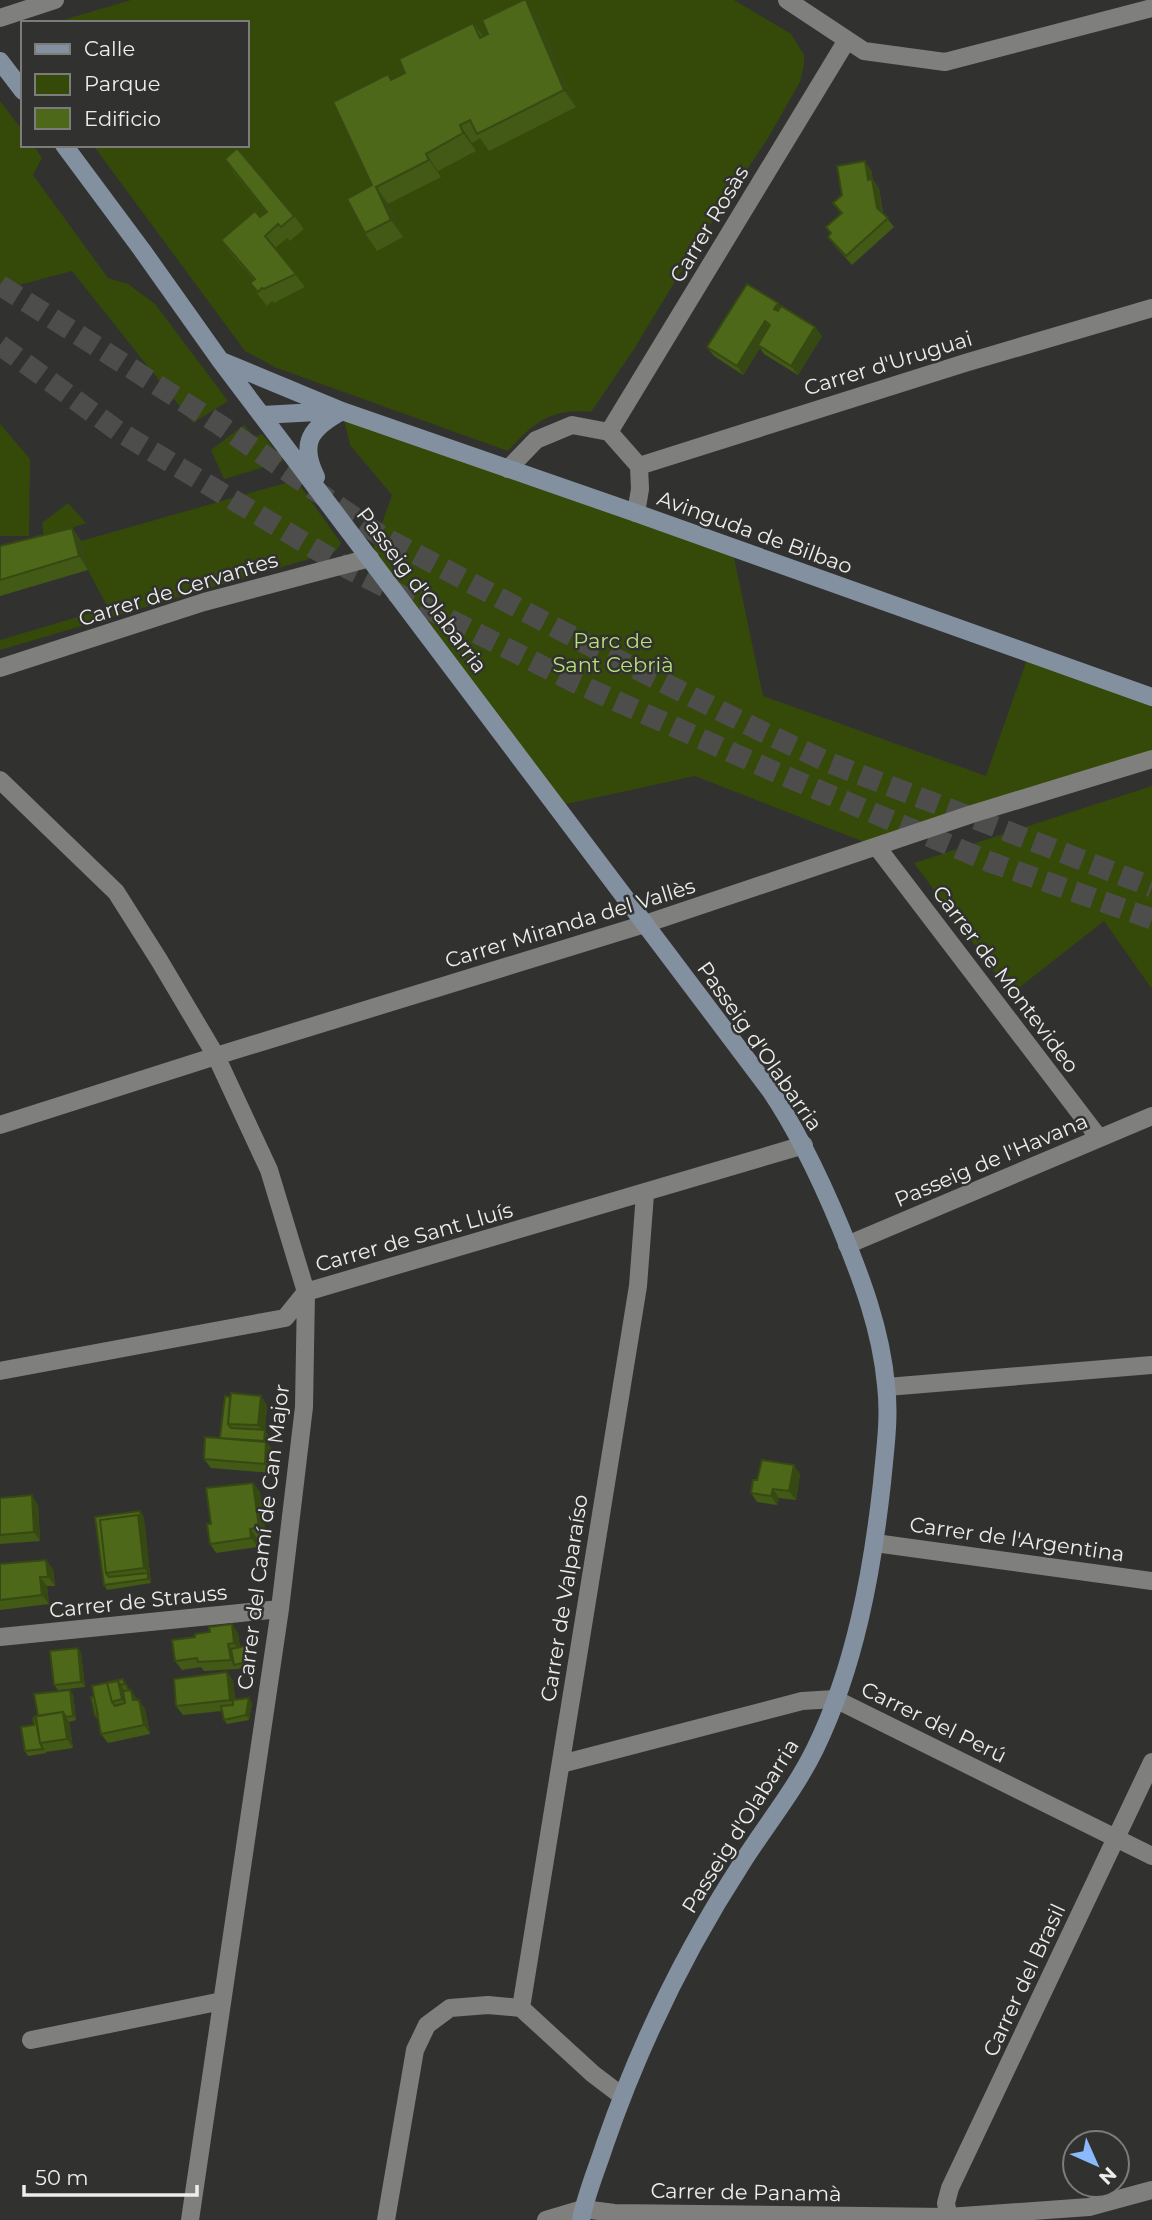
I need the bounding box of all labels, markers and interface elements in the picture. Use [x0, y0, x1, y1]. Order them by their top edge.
legend [21, 21, 248, 147]
text: Calle [84, 36, 135, 61]
text: Parque [84, 71, 160, 96]
text: Edificio [84, 106, 161, 131]
street label: Carrer Rosàs [664, 161, 754, 287]
street label: Carrer d'Uruguai [801, 326, 975, 400]
street label: Avinguda de Bilbao [654, 485, 856, 579]
street label: Passeig d'Olabarria [352, 502, 492, 678]
street label: Carrer de Cervantes [75, 547, 281, 631]
park label: Parc de Sant Cebrià [552, 628, 674, 677]
street label: Carrer Miranda del Vallès [442, 873, 698, 973]
street label: Carrer de Montevideo [927, 881, 1085, 1077]
street label: Passeig d'Olabarria [692, 957, 828, 1135]
street label: Passeig de l'Havana [891, 1108, 1091, 1212]
street label: Carrer de Sant Lluís [312, 1197, 516, 1277]
street label: Carrer del Camí de Can Major [232, 1383, 294, 1691]
street label: Carrer de Valparaíso [535, 1492, 593, 1704]
street label: Carrer de l'Argentina [908, 1512, 1126, 1566]
street label: Carrer de Strauss [48, 1579, 228, 1623]
street label: Carrer del Perú [857, 1676, 1011, 1768]
street label: Passeig d'Olabarria [676, 1734, 804, 1918]
street label: Carrer del Brasil [978, 1900, 1070, 2060]
north arrow [1061, 2129, 1131, 2199]
scale bar [24, 2154, 198, 2198]
text: N [1094, 2162, 1121, 2189]
text: 50 m [35, 2165, 89, 2190]
street label: Carrer de Panamà [650, 2178, 842, 2206]

